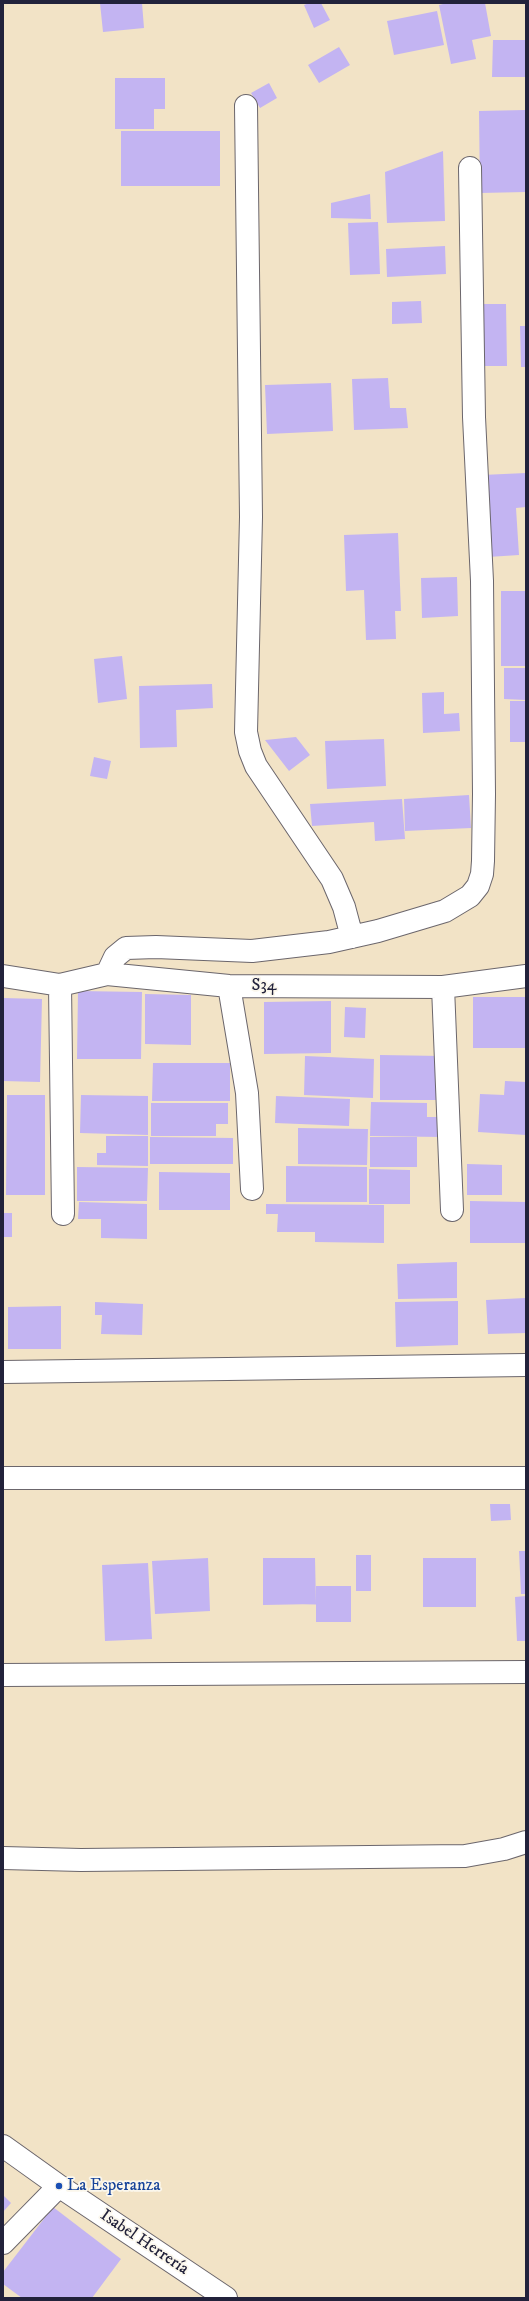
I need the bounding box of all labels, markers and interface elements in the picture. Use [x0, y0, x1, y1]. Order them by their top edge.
street label: S34 [251, 976, 277, 996]
place label: La Esperanza [67, 2176, 160, 2196]
marker: La Esperanza [54, 2181, 64, 2191]
street label: Isabel Herrería [96, 2206, 192, 2280]

